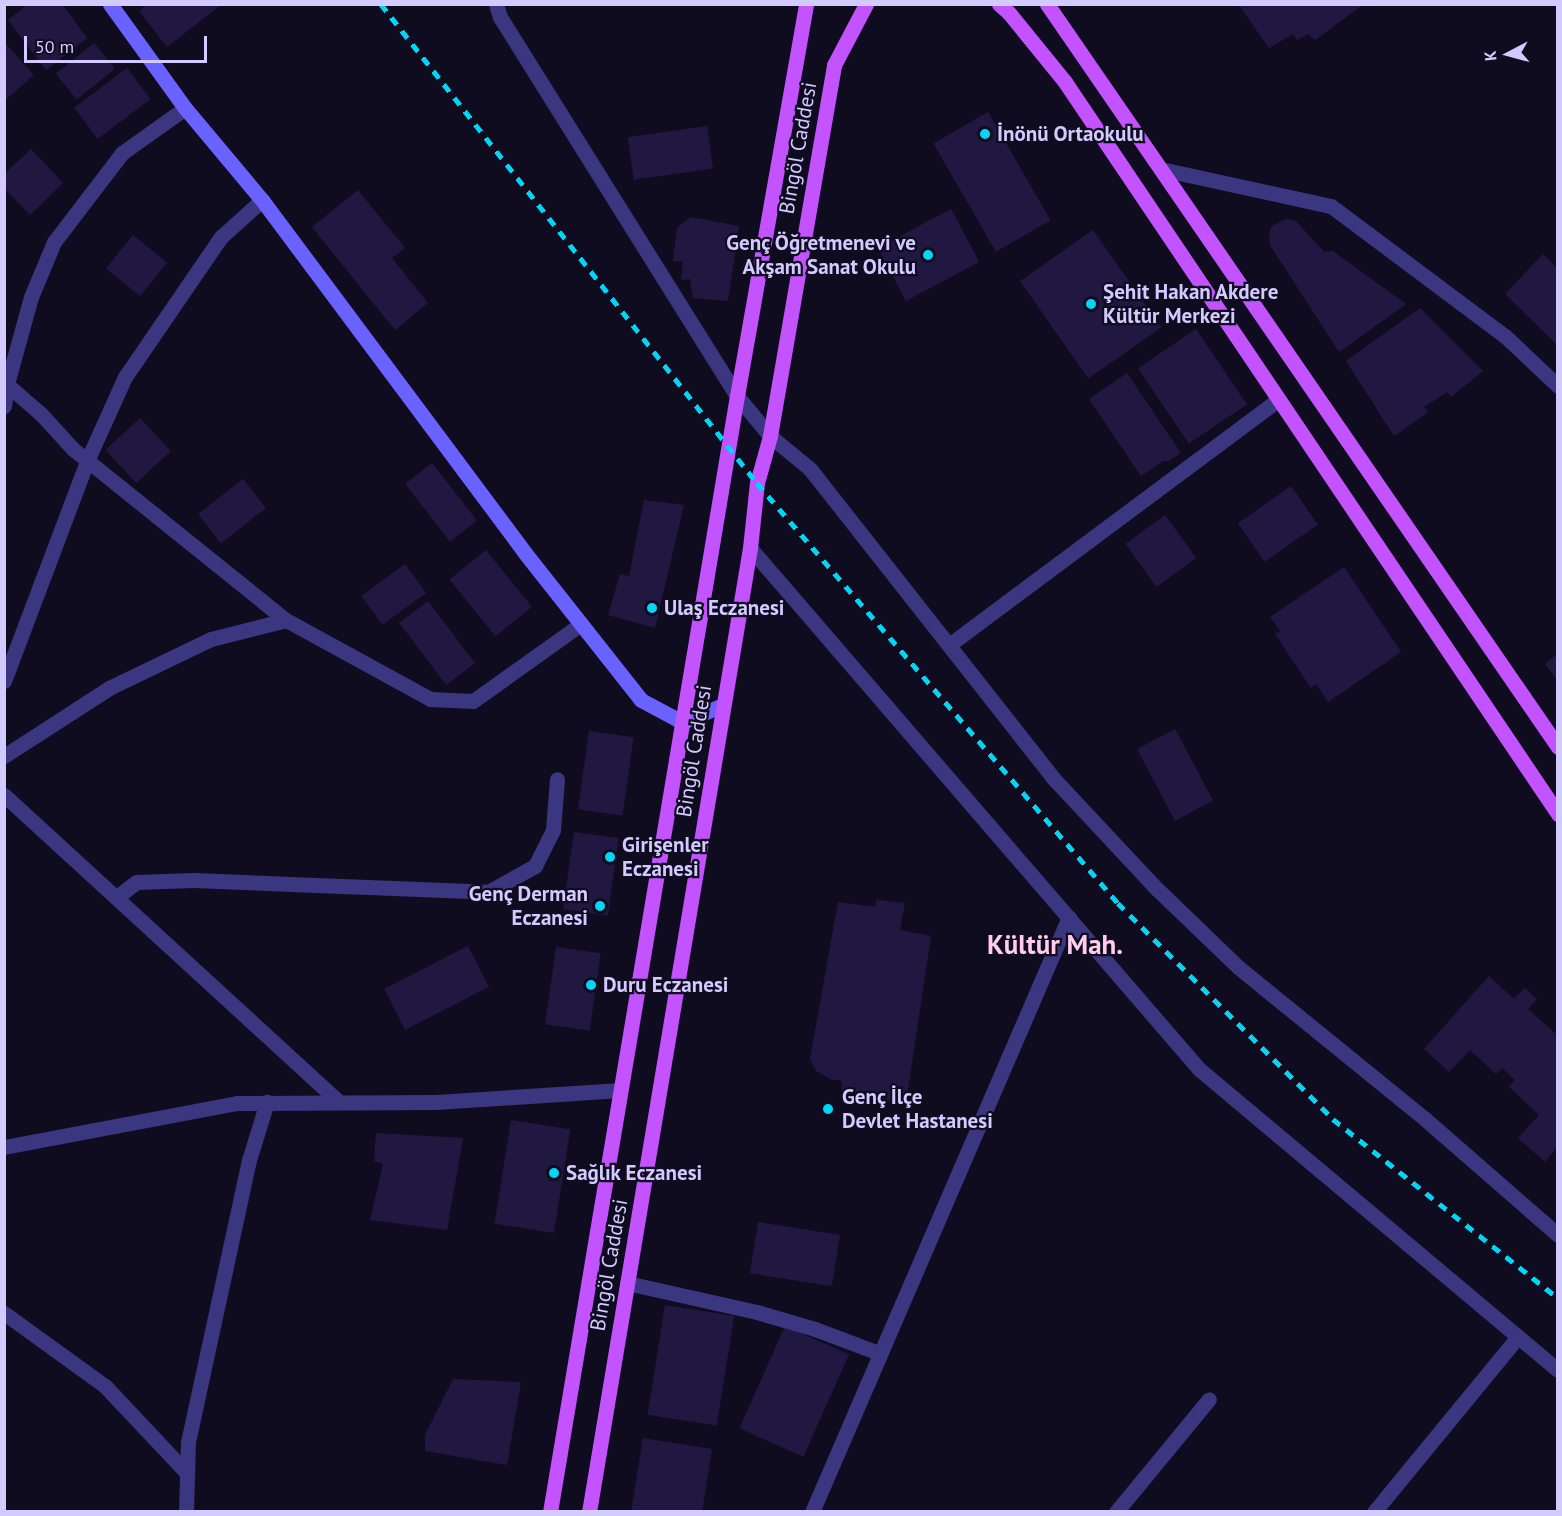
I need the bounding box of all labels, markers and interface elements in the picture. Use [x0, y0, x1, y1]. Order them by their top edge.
scale bar [27, 24, 210, 62]
north arrow [1478, 24, 1538, 84]
text: 50 m [35, 35, 74, 58]
text: K [1480, 50, 1501, 62]
street label: Bingöl Caddesi [774, 80, 822, 216]
place label: İnönü Ortaokulu [997, 121, 1144, 147]
marker: İnönü Ortaokulu [978, 127, 992, 141]
place label: Genç Öğretmenevi ve Akşam Sanat Okulu [725, 230, 916, 280]
marker: Genç Öğretmenevi ve Akşam Sanat Okulu [921, 248, 935, 262]
place label: Şehit Hakan Akdere Kültür Merkezi [1103, 279, 1279, 329]
marker: Şehit Hakan Akdere Kültür Merkezi [1084, 297, 1098, 311]
place label: Ulaş Eczanesi [664, 595, 784, 621]
marker: Ulaş Eczanesi [645, 601, 659, 615]
street label: Bingöl Caddesi [671, 683, 717, 819]
place label: Girişenler Eczanesi [622, 832, 709, 882]
marker: Girişenler Eczanesi [603, 850, 617, 864]
place label: Genç Derman Eczanesi [468, 881, 588, 931]
marker: Genç Derman Eczanesi [593, 899, 607, 913]
district label: Kültür Mah. [987, 929, 1123, 961]
place label: Duru Eczanesi [603, 972, 728, 998]
marker: Duru Eczanesi [584, 978, 598, 992]
place label: Genç İlçe Devlet Hastanesi [842, 1084, 993, 1134]
marker: Genç İlçe Devlet Hastanesi [819, 1100, 837, 1118]
place label: Sağlık Eczanesi [566, 1160, 703, 1186]
marker: Sağlık Eczanesi [547, 1166, 561, 1180]
street label: Bingöl Caddesi [585, 1197, 633, 1333]

